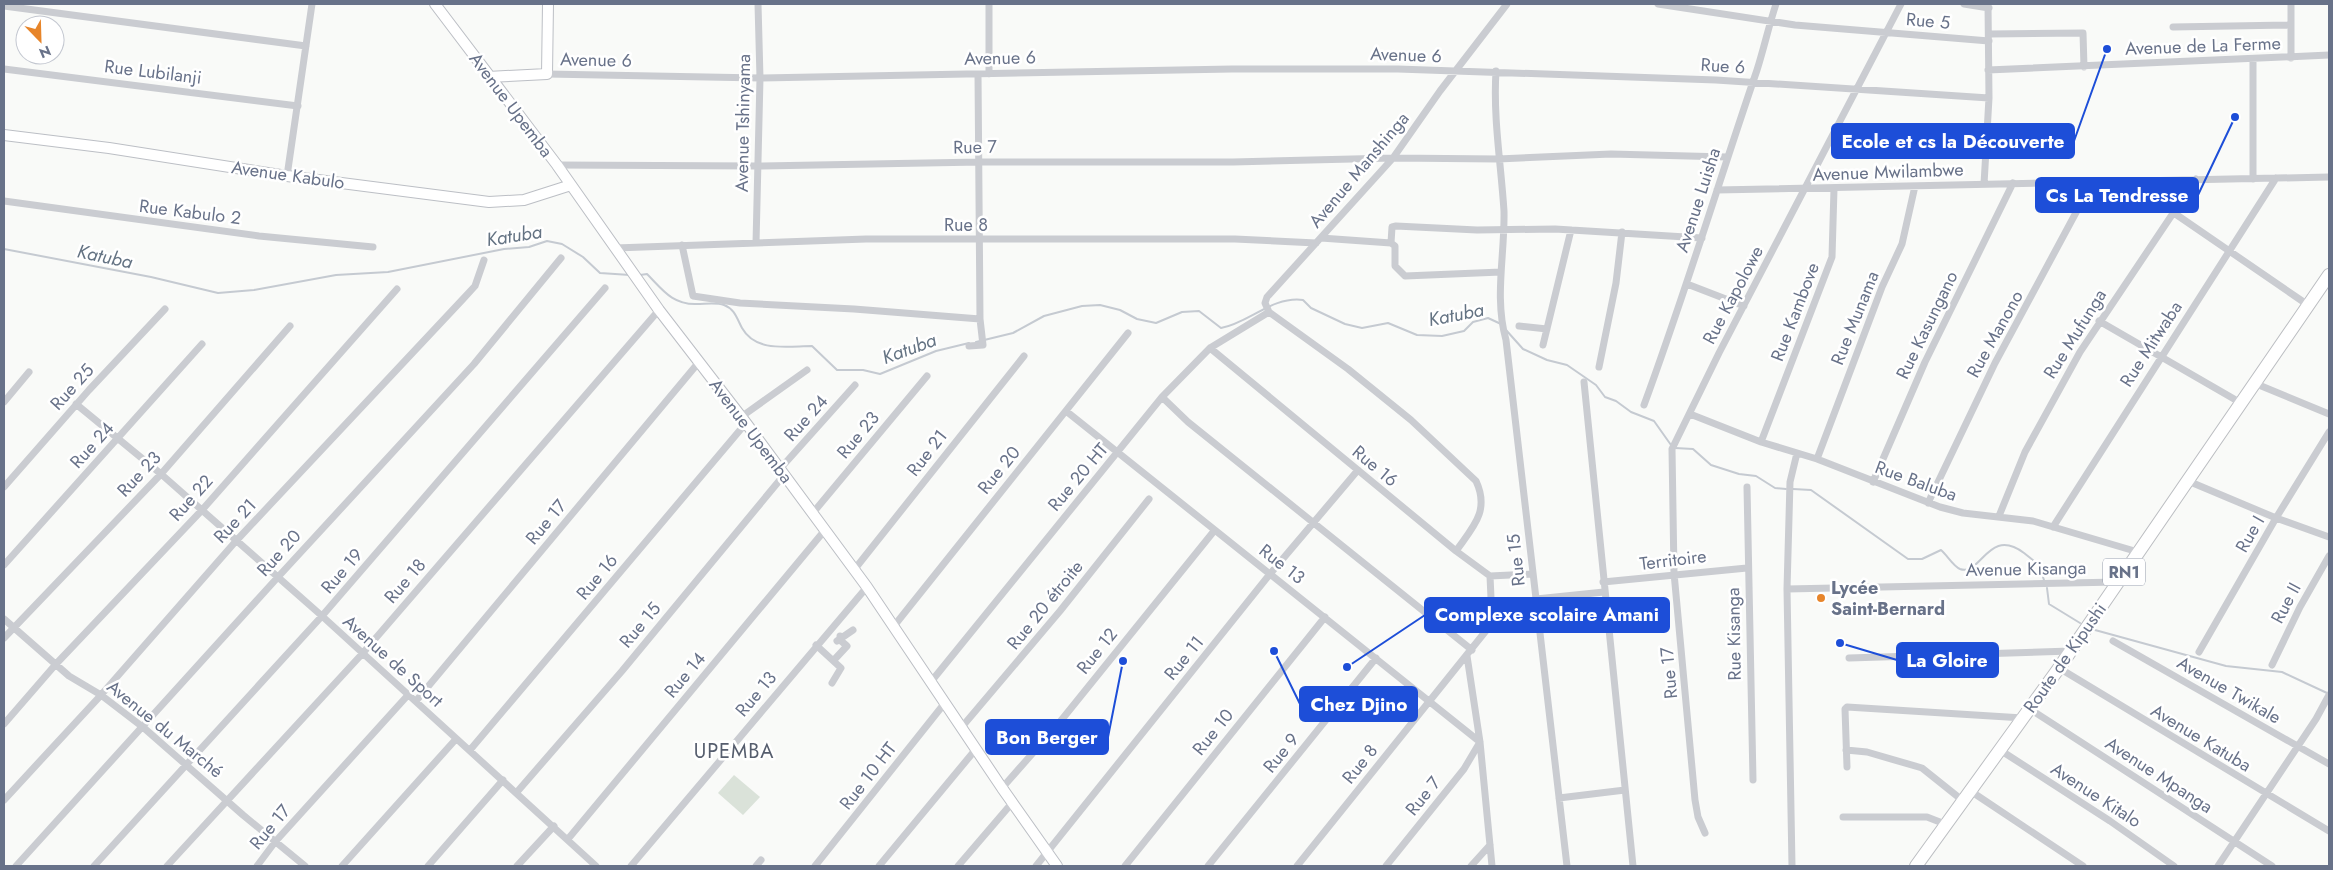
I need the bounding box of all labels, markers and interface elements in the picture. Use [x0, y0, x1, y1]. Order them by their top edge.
street label: Rue 5 [1905, 6, 1951, 36]
north arrow [15, 15, 65, 65]
street label: Avenue de La Ferme [2125, 30, 2281, 62]
text: N [36, 41, 54, 63]
street label: Avenue 6 [1370, 41, 1442, 69]
street label: Avenue 6 [964, 44, 1036, 72]
street label: Avenue 6 [560, 46, 632, 74]
street label: Avenue Upemba [463, 47, 559, 163]
street label: Rue 6 [1700, 51, 1746, 81]
street label: Rue Lubilanji [103, 53, 203, 91]
street label: Avenue Tshinyama [729, 54, 757, 192]
street label: Avenue Manshinga [1303, 107, 1415, 233]
callout: Ecole et cs la Découverte [1832, 124, 2074, 158]
text: Ecole et cs la Découverte [1842, 128, 2065, 155]
street label: Rue 7 [953, 134, 998, 160]
street label: Avenue Luisha [1669, 144, 1727, 256]
street label: Avenue Kabulo [230, 154, 346, 196]
street label: Avenue Mwilambwe [1812, 156, 1964, 188]
callout: Cs La Tendresse [2036, 178, 2198, 212]
text: Cs La Tendresse [2046, 182, 2188, 209]
street label: Rue Kabulo 2 [138, 193, 242, 231]
street label: Rue 8 [944, 212, 988, 238]
water label: Katuba [484, 218, 544, 253]
water label: Katuba [75, 237, 136, 276]
street label: Rue Kapolowe [1696, 241, 1770, 349]
street label: Rue Kambove [1764, 259, 1826, 365]
street label: Rue Kasungano [1890, 266, 1964, 383]
street label: Rue Munama [1824, 267, 1886, 369]
street label: Rue Mufunga [2037, 284, 2113, 384]
street label: Rue Manono [1960, 286, 2030, 382]
water label: Katuba [1426, 296, 1487, 333]
street label: Rue Mitwaba [2114, 296, 2188, 392]
water label: Katuba [878, 326, 941, 371]
street label: Rue 25 [44, 358, 100, 416]
street label: Avenue Upemba [703, 373, 799, 489]
street label: Rue 24 [778, 389, 834, 447]
street label: Rue 23 [831, 406, 886, 464]
street label: Rue 24 [64, 416, 120, 474]
street label: Rue 21 [901, 424, 953, 482]
street label: Rue 20 HT [1042, 437, 1115, 517]
street label: Rue 16 [1346, 439, 1404, 493]
street label: Rue 20 [972, 440, 1027, 500]
street label: Rue 23 [111, 445, 167, 503]
street label: Rue Baluba [1871, 454, 1961, 508]
street label: Rue 22 [163, 469, 219, 527]
street label: Rue 21 [208, 493, 262, 549]
street label: Rue 17 [519, 493, 573, 550]
street label: Rue I [2229, 511, 2271, 557]
street label: Rue 20 [251, 524, 307, 582]
street label: Rue 15 [1500, 533, 1532, 587]
street label: Rue 13 [1253, 538, 1311, 590]
street label: Rue 19 [315, 543, 369, 599]
street label: Territoire [1638, 543, 1708, 577]
street label: Rue 16 [570, 548, 624, 606]
street label: Rue 18 [378, 553, 432, 609]
street label: Rue 20 étroite [1001, 555, 1089, 655]
street label: Avenue Kisanga [1965, 555, 2087, 583]
road number: RN1 [2103, 558, 2145, 586]
place label: Lycée Saint-Bernard [1831, 575, 1945, 622]
street label: Rue II [2264, 578, 2308, 628]
street label: Rue Kisanga [1720, 587, 1748, 681]
marker: Lycée Saint-Bernard [1815, 592, 1827, 604]
street label: Rue 15 [613, 597, 667, 653]
callout: Complexe scolaire Amani [1425, 598, 1669, 632]
street label: Route de Kipushi [2017, 598, 2113, 718]
text: Complexe scolaire Amani [1435, 601, 1659, 628]
street label: Avenue de Sport [337, 609, 449, 714]
street label: Rue 12 [1070, 622, 1124, 680]
street label: Rue 11 [1158, 630, 1210, 686]
callout: La Gloire [1897, 643, 1998, 677]
street label: Rue 14 [658, 646, 712, 704]
street label: Rue 17 [1654, 646, 1684, 700]
text: La Gloire [1906, 647, 1988, 674]
street label: Avenue Twikale [2172, 650, 2286, 730]
street label: Rue 13 [729, 666, 783, 722]
street label: Avenue du Marché [101, 674, 229, 784]
callout: Chez Djino [1300, 687, 1417, 721]
text: Chez Djino [1311, 691, 1407, 718]
street label: Avenue Katuba [2146, 698, 2256, 778]
street label: Rue 10 [1186, 703, 1240, 761]
callout: Bon Berger [986, 720, 1108, 754]
text: Bon Berger [996, 724, 1098, 751]
street label: Rue 9 [1257, 727, 1305, 779]
street label: Avenue Mpanga [2100, 731, 2218, 819]
street label: Rue 10 HT [833, 736, 903, 815]
district label: UPEMBA [694, 737, 774, 766]
street label: Rue 8 [1336, 739, 1384, 789]
street label: Avenue Kitalo [2046, 756, 2147, 834]
street label: Rue 7 [1399, 770, 1447, 821]
street label: Rue 17 [243, 798, 297, 855]

